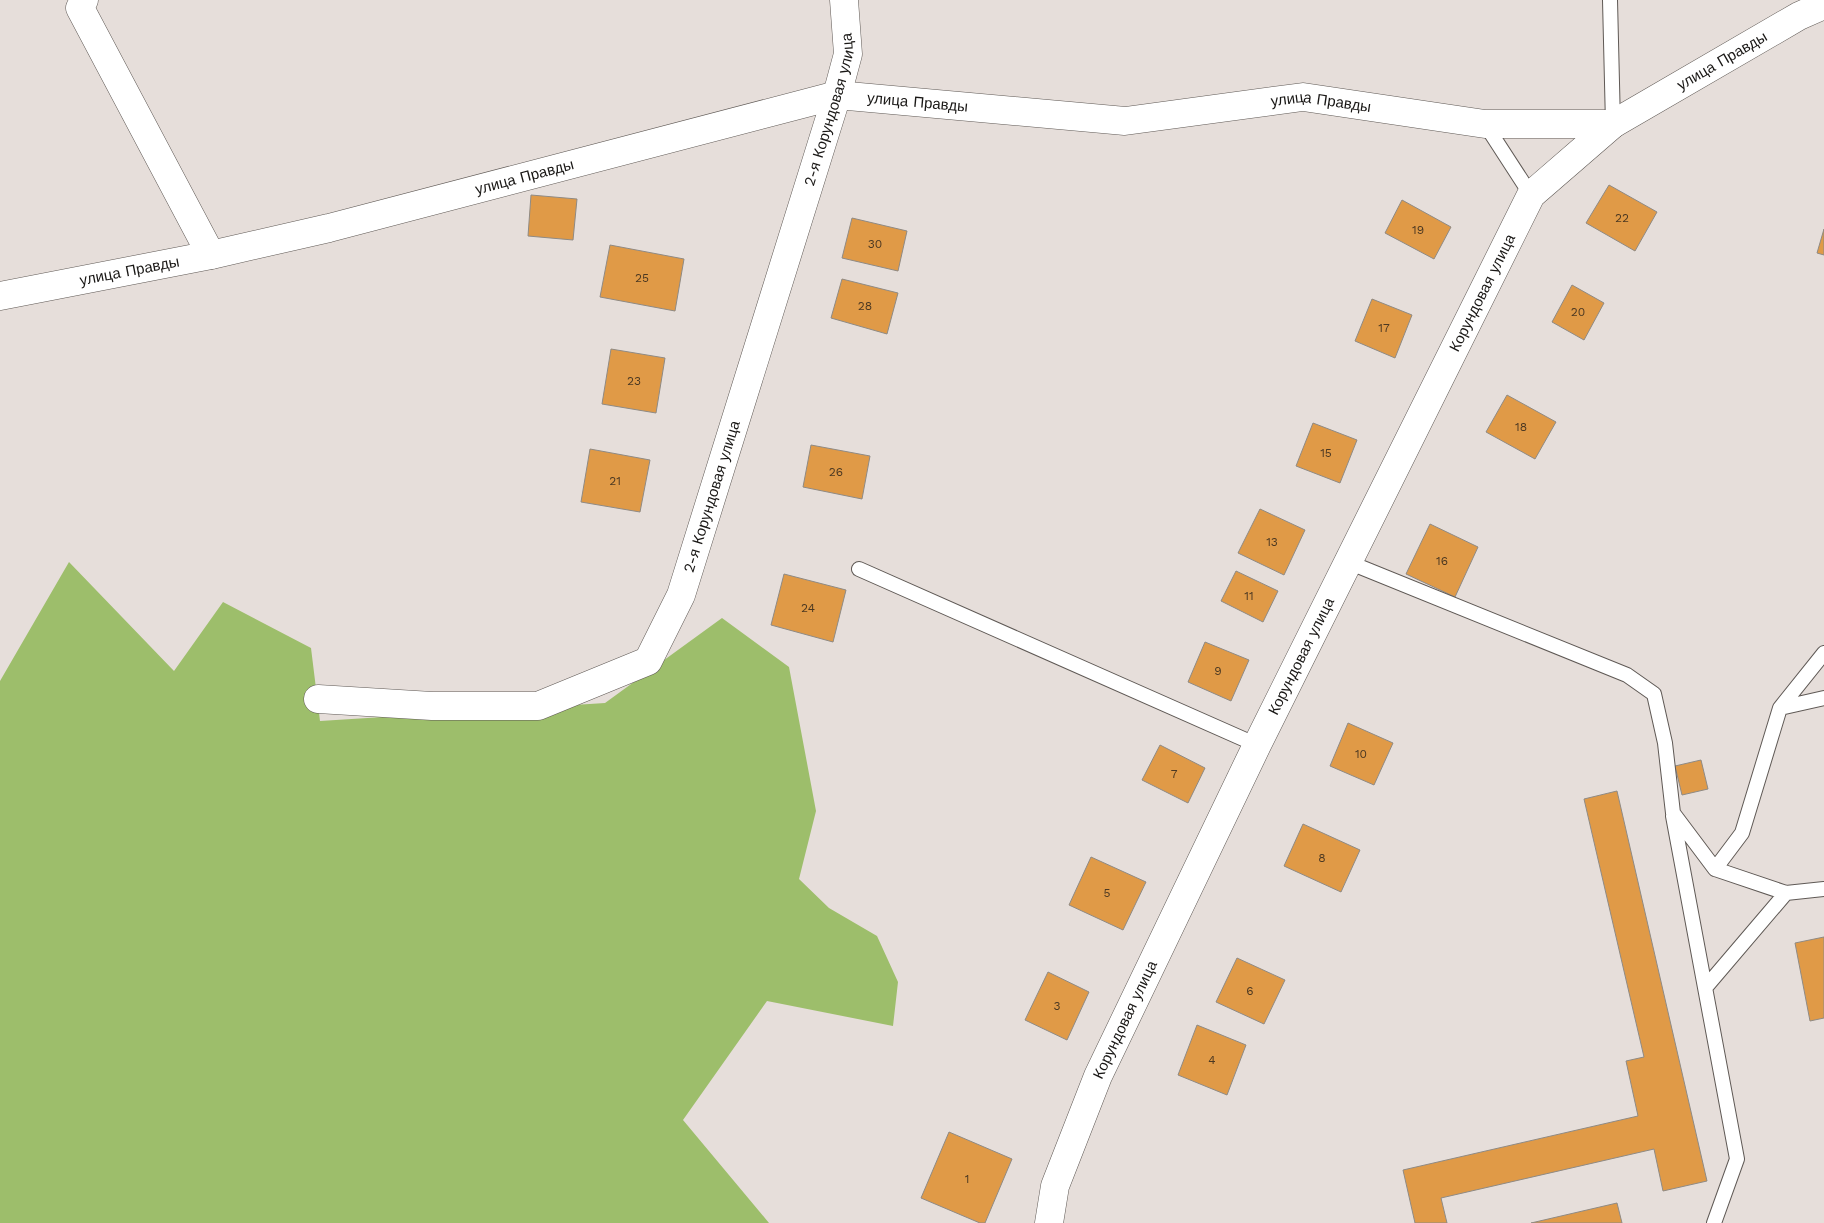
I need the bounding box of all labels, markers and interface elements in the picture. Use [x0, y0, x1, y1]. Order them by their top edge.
street label: улица Правды [1674, 27, 1770, 94]
street label: 2-я Корундовая улица [800, 32, 858, 188]
street label: улица Правды [1270, 88, 1372, 116]
street label: улица Правды [866, 89, 969, 116]
street label: улица Правды [473, 155, 576, 198]
house number: 22 [1615, 211, 1629, 225]
house number: 19 [1412, 223, 1424, 237]
street label: Корундовая улица [1445, 231, 1519, 354]
house number: 30 [868, 237, 882, 251]
street label: улица Правды [78, 252, 181, 289]
house number: 25 [635, 271, 649, 285]
house number: 28 [858, 299, 872, 313]
house number: 20 [1571, 305, 1585, 319]
house number: 17 [1378, 321, 1390, 335]
house number: 23 [627, 374, 641, 388]
street label: 2-я Корундовая улица [680, 418, 744, 575]
house number: 18 [1515, 420, 1527, 434]
house number: 15 [1320, 446, 1332, 460]
house number: 26 [829, 465, 843, 479]
house number: 21 [609, 474, 621, 488]
house number: 13 [1266, 535, 1278, 549]
house number: 16 [1436, 554, 1448, 568]
house number: 11 [1244, 589, 1254, 603]
street label: Корундовая улица [1264, 594, 1338, 718]
house number: 24 [801, 601, 815, 615]
house number: 9 [1214, 664, 1222, 678]
house number: 10 [1355, 747, 1367, 761]
house number: 7 [1171, 767, 1178, 781]
house number: 8 [1318, 851, 1326, 865]
house number: 5 [1104, 886, 1111, 900]
street label: Корундовая улица [1089, 957, 1161, 1082]
house number: 6 [1246, 984, 1254, 998]
house number: 3 [1054, 999, 1061, 1013]
house number: 4 [1208, 1053, 1216, 1067]
house number: 1 [965, 1172, 969, 1186]

